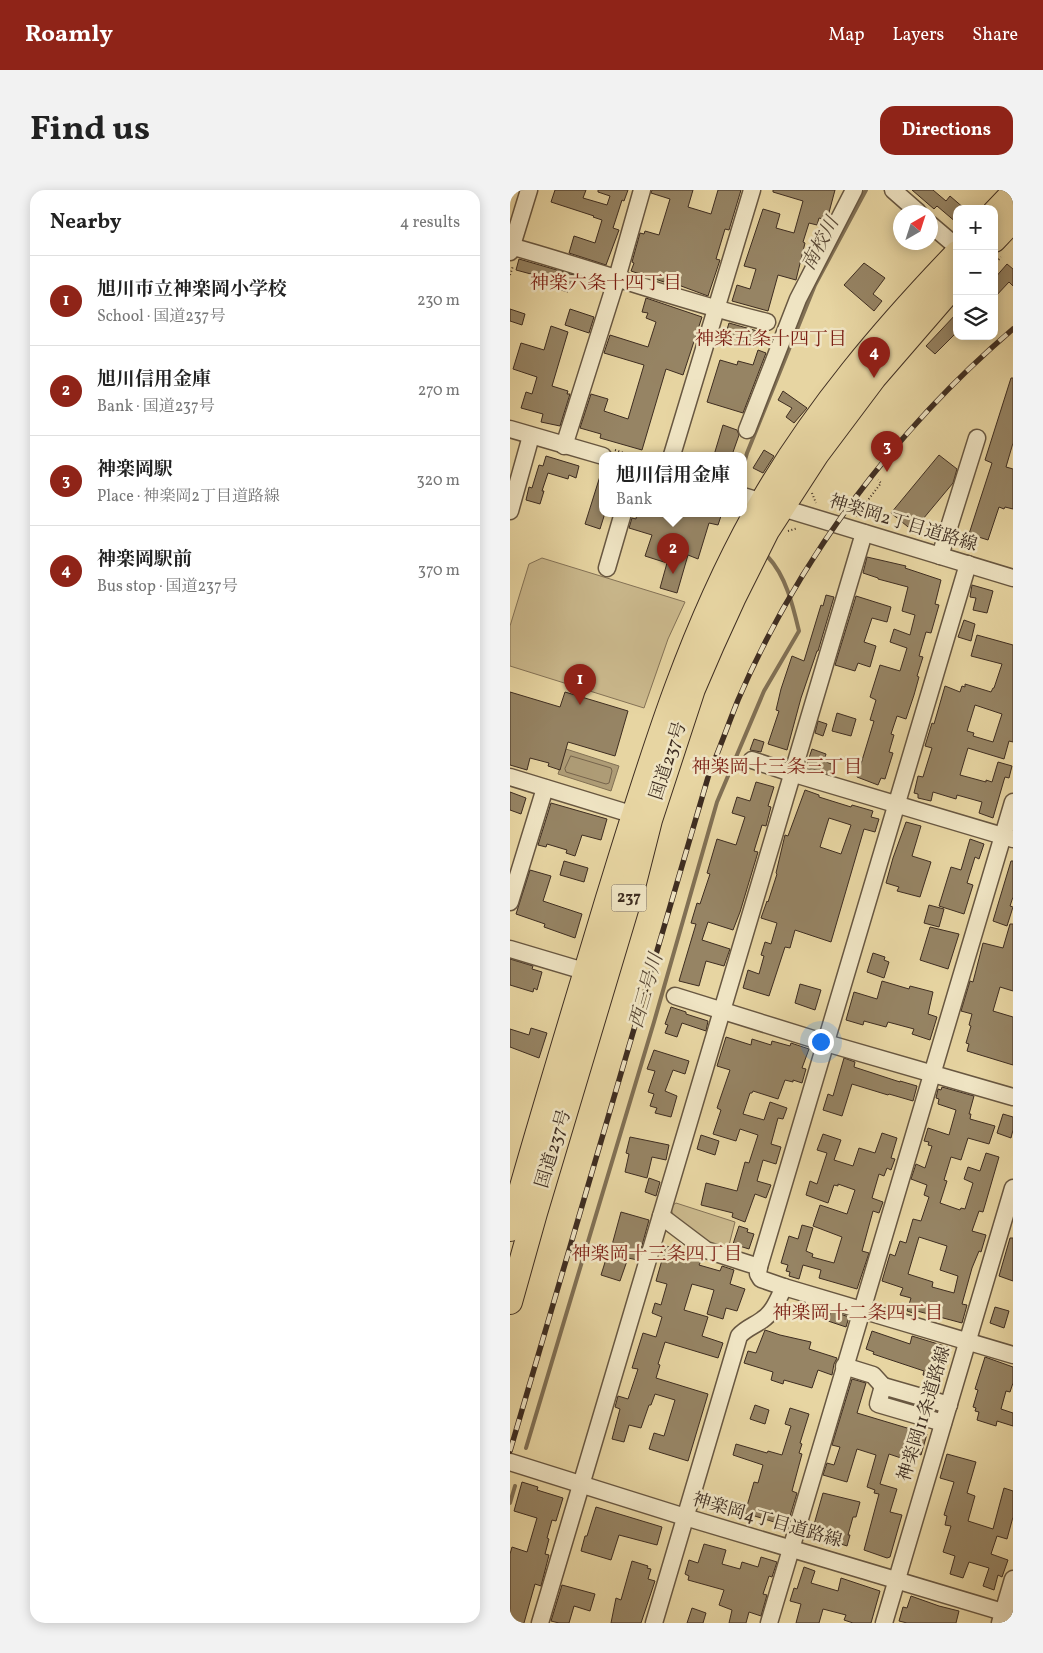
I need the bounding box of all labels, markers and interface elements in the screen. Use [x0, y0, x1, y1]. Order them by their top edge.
text: Roamly [25, 18, 113, 52]
text: Map [828, 23, 864, 48]
text: Layers [892, 23, 944, 48]
text: Share [972, 23, 1018, 48]
text: Find us [30, 106, 150, 154]
button: Directions [880, 106, 1013, 155]
north arrow [893, 205, 938, 250]
map controls [953, 205, 998, 340]
button: + [953, 205, 998, 250]
text: Nearby [50, 208, 121, 237]
water label: 南校川 [796, 211, 847, 275]
text: 4 results [400, 212, 460, 234]
button: − [953, 250, 998, 295]
district label: 神楽六条十四丁目 [530, 271, 682, 297]
text: 旭川市立神楽岡小学校 [97, 277, 287, 303]
text: 1 [63, 290, 69, 312]
text: 230 m [417, 290, 460, 312]
button: layers [953, 295, 998, 340]
text: School · 国道237号 [97, 306, 225, 328]
district label: 神楽五条十四丁目 [695, 327, 847, 353]
pin: 4 [858, 337, 890, 378]
text: 旭川信用金庫 [97, 367, 211, 393]
text: 2 [62, 380, 70, 402]
text: 270 m [418, 380, 460, 402]
text: Bank · 国道237号 [97, 396, 215, 418]
pin: 3 [871, 431, 903, 472]
popup [599, 452, 747, 517]
text: 神楽岡駅 [97, 457, 173, 483]
text: 旭川信用金庫 [616, 463, 730, 489]
text: 3 [62, 470, 70, 492]
text: 320 m [416, 470, 460, 492]
text: Place · 神楽岡2丁目道路線 [97, 486, 280, 508]
text: Bank [616, 489, 652, 511]
street label: 神楽岡2丁目道路線 [826, 490, 980, 558]
pin: 2 [657, 533, 689, 574]
text: 神楽岡駅前 [97, 547, 192, 573]
text: 4 [61, 560, 71, 582]
text: 370 m [418, 560, 460, 582]
text: Bus stop · 国道237号 [97, 576, 238, 598]
pin: 1 [564, 664, 596, 705]
street label: 国道237号 [645, 719, 693, 803]
district label: 神楽岡十三条三丁目 [691, 755, 863, 781]
road number: 237 [612, 884, 646, 911]
water label: 西三号川 [624, 949, 671, 1031]
your location [808, 1029, 834, 1055]
street label: 国道237号 [530, 1107, 578, 1191]
district label: 神楽岡十三条四丁目 [571, 1242, 743, 1268]
district label: 神楽岡十二条四丁目 [772, 1301, 944, 1327]
street label: 神楽岡11条道路線 [893, 1343, 957, 1485]
street label: 神楽岡4丁目道路線 [689, 1488, 845, 1554]

